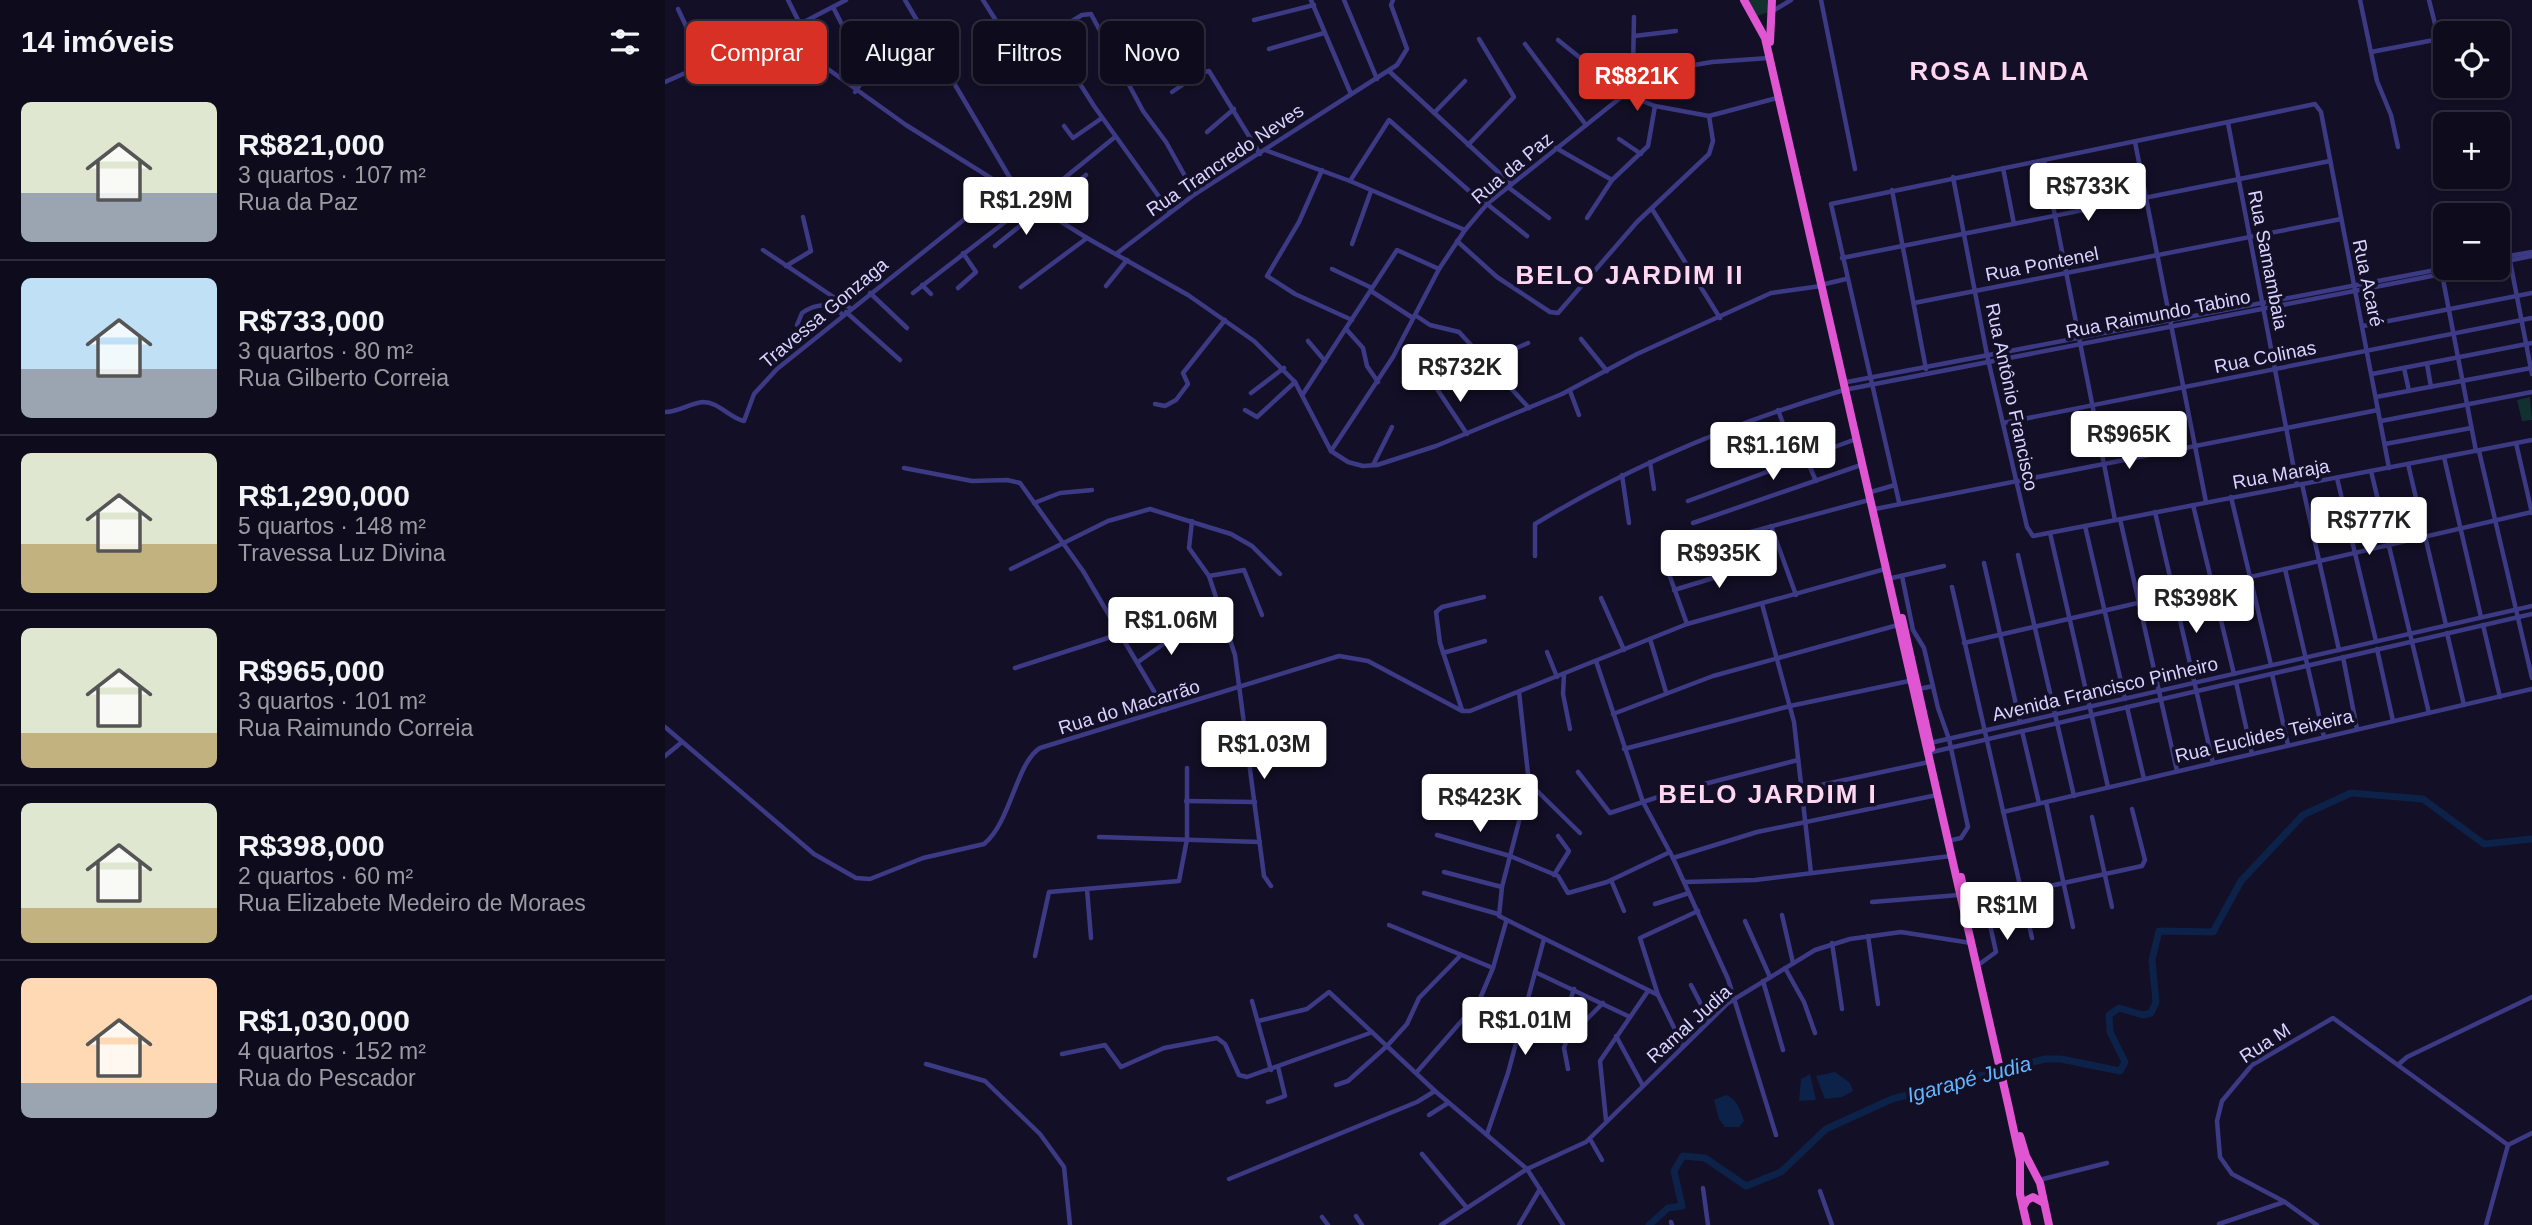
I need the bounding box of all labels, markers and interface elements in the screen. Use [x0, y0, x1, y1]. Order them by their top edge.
chip: Comprar [686, 21, 827, 84]
chip: Alugar [841, 21, 959, 84]
chip: Filtros [973, 21, 1086, 84]
chip: Novo [1100, 21, 1204, 84]
map controls [2433, 21, 2510, 280]
button: locate [2433, 21, 2510, 98]
icon: filters [606, 23, 644, 61]
text: 14 imóveis [21, 25, 174, 58]
pin: R$821K [1580, 54, 1694, 113]
district label: ROSA LINDA [1910, 56, 2090, 86]
text: R$821K [1595, 63, 1679, 89]
street label: Rua Trancredo Neves [1143, 100, 1307, 220]
button: + [2433, 112, 2510, 189]
text: R$821,000 [238, 128, 385, 161]
street label: Rua da Paz [1467, 128, 1557, 208]
icon: home [77, 130, 161, 214]
text: 3 quartos · 107 m² [238, 162, 426, 188]
pin: R$733K [2031, 164, 2145, 223]
text: R$733K [2046, 173, 2130, 199]
pin: R$1.29M [961, 177, 1091, 237]
text: R$1.29M [979, 187, 1073, 213]
text: Rua da Paz [238, 189, 358, 215]
street label: Rua Samambaia [2244, 189, 2292, 332]
button: − [2433, 203, 2510, 280]
street label: Rua Acaré [2349, 237, 2387, 329]
street label: Rua Pontenel [1983, 243, 2101, 285]
street label: Travessa Gonzaga [756, 253, 892, 372]
district label: BELO JARDIM II [1516, 260, 1744, 290]
street label: Rua Raimundo Tabino [2064, 286, 2252, 342]
street label: Rua Antônio Francisco [1982, 301, 2042, 493]
text: R$733,000 [238, 304, 385, 337]
icon: home [77, 306, 161, 390]
street label: Rua Colinas [2212, 337, 2318, 377]
text: 3 quartos · 80 m² [238, 338, 413, 364]
pin: R$732K [1403, 344, 1517, 404]
text: R$732K [1418, 354, 1502, 380]
text: Rua Gilberto Correia [238, 365, 449, 391]
pin: R$965K [2072, 412, 2186, 471]
text: R$965K [2087, 421, 2171, 447]
pin: R$1.16M [1708, 422, 1838, 482]
text: R$1.16M [1726, 432, 1820, 458]
street label: Rua Maraja [2231, 455, 2332, 493]
text: R$1,290,000 [238, 479, 410, 512]
icon: home [77, 481, 161, 565]
pin: R$777K [2312, 498, 2426, 557]
text: R$777K [2327, 507, 2411, 533]
text: 5 quartos · 148 m² [238, 513, 426, 539]
pin: R$935K [1662, 530, 1776, 590]
text: Travessa Luz Divina [238, 540, 446, 566]
text: R$935K [1677, 540, 1761, 566]
pin: R$398K [2139, 576, 2253, 635]
text: R$398K [2154, 585, 2238, 611]
pin: R$1.06M [1106, 598, 1236, 657]
text: R$1.06M [1124, 607, 1218, 633]
street label: Avenida Francisco Pinheiro [1990, 653, 2220, 725]
text: R$965,000 [238, 654, 385, 687]
icon: home [77, 656, 161, 740]
street label: Rua do Macarrão [1056, 675, 1202, 739]
text: 3 quartos · 101 m² [238, 688, 426, 714]
street label: Rua Euclides Teixeira [2173, 705, 2356, 767]
text: Rua Raimundo Correia [238, 715, 473, 741]
pin: R$1.03M [1199, 722, 1329, 781]
text: R$1.03M [1217, 731, 1311, 757]
pin: R$423K [1423, 774, 1537, 834]
district label: BELO JARDIM I [1658, 779, 1878, 809]
text: R$423K [1438, 784, 1522, 810]
text: R$398,000 [238, 829, 385, 862]
icon: home [77, 831, 161, 915]
text: 2 quartos · 60 m² [238, 863, 413, 889]
pin: R$1M [1966, 883, 2048, 942]
text: Rua Elizabete Medeiro de Moraes [238, 890, 586, 916]
text: R$1M [1976, 892, 2038, 918]
street label: Ramal Judia [1643, 981, 1736, 1067]
pin: R$1.01M [1460, 998, 1590, 1057]
text: R$1,030,000 [238, 1004, 410, 1037]
icon: home [77, 1006, 161, 1090]
text: R$1.01M [1478, 1007, 1572, 1033]
street label: Rua M [2236, 1019, 2294, 1067]
text: 4 quartos · 152 m² [238, 1038, 426, 1064]
water label: Igarapé Judia [1905, 1051, 2033, 1107]
text: Rua do Pescador [238, 1065, 416, 1091]

